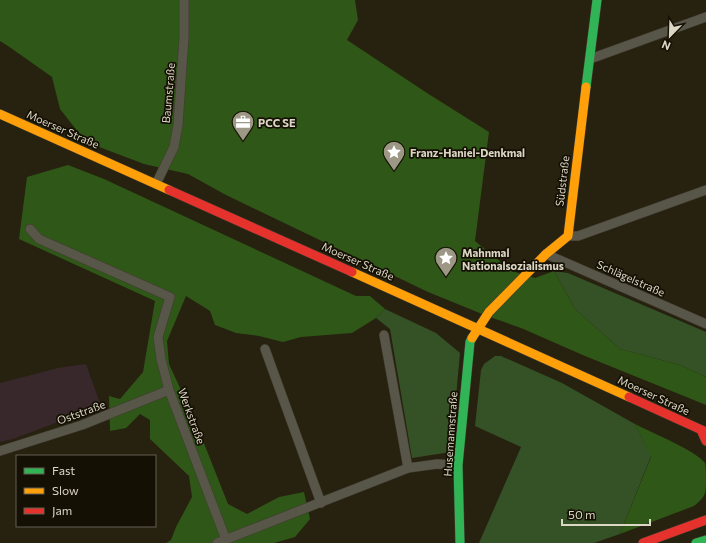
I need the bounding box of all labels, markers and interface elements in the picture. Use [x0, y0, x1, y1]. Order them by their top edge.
north arrow [650, 16, 690, 56]
text: N [660, 38, 672, 53]
street label: Baumstraße [159, 62, 177, 124]
street label: Moerser Straße [25, 107, 101, 151]
office icon: PCC SE [230, 109, 256, 142]
place label: PCC SE [258, 116, 296, 129]
place icon: Franz-Haniel-Denkmal [381, 139, 407, 172]
place label: Franz-Haniel-Denkmal [410, 146, 525, 159]
street label: Südstraße [552, 155, 572, 207]
street label: Moerser Straße [320, 239, 396, 283]
place icon: Mahnmal Nationalsozialismus [433, 245, 459, 278]
place label: Mahnmal Nationalsozialismus [462, 246, 564, 272]
street label: Schlägelstraße [595, 257, 667, 299]
street label: Moerser Straße [616, 373, 692, 417]
street label: Werkstraße [176, 386, 208, 446]
street label: Husemannstraße [441, 391, 459, 477]
street label: Oststraße [55, 397, 107, 427]
legend [16, 455, 156, 527]
text: Fast [52, 463, 75, 477]
text: Slow [52, 483, 79, 497]
scale bar [562, 501, 650, 527]
text: Jam [52, 503, 72, 518]
text: 50 m [568, 507, 596, 521]

